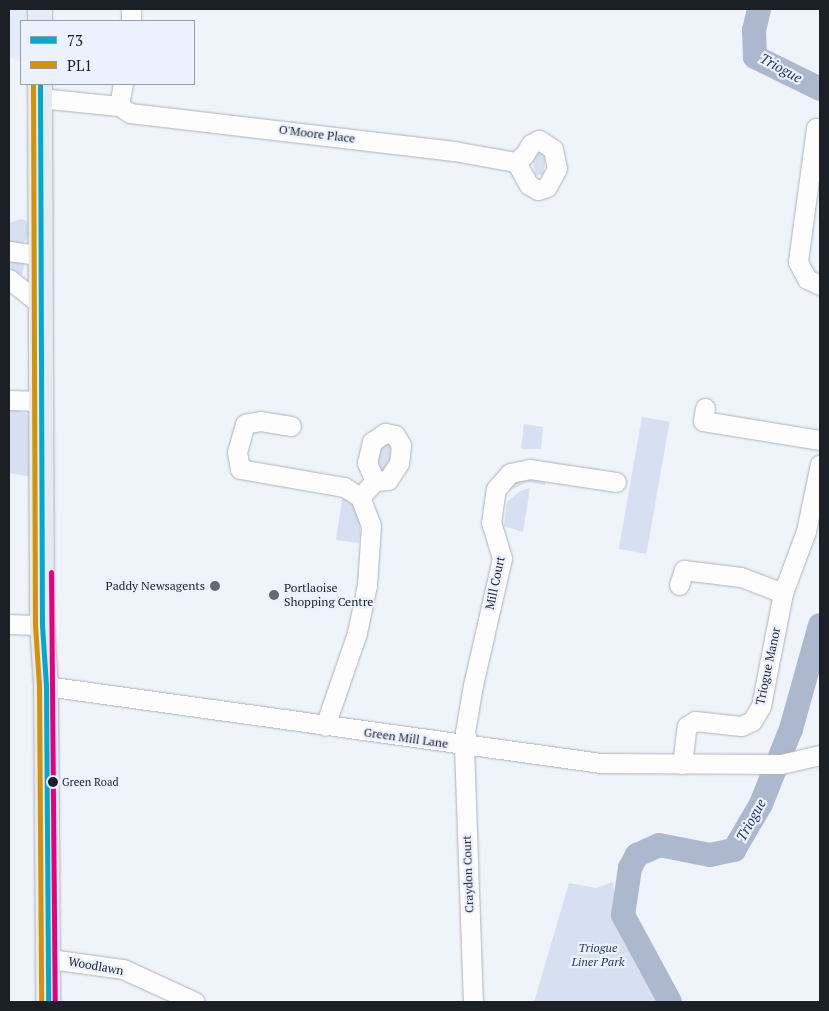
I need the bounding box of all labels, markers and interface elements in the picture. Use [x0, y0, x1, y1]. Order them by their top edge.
legend [20, 20, 195, 85]
text: 73 [67, 30, 83, 50]
water label: Triogue [757, 50, 805, 86]
text: PL1 [67, 55, 92, 75]
street label: O'Moore Place [278, 122, 356, 146]
street label: Mill Court [482, 555, 508, 611]
place label: Paddy Newsagents [106, 579, 205, 593]
marker: Paddy Newsagents [209, 580, 221, 592]
place label: Portlaoise Shopping Centre [284, 581, 373, 609]
marker: Portlaoise Shopping Centre [268, 589, 280, 601]
street label: Triogue Manor [753, 626, 783, 706]
street label: Green Mill Lane [363, 725, 449, 751]
place label: Green Road [62, 775, 119, 789]
marker: Green Road [48, 777, 58, 787]
water label: Triogue [733, 796, 769, 844]
street label: Craydon Court [459, 835, 477, 913]
park label: Triogue Liner Park [571, 941, 625, 969]
street label: Woodlawn [67, 954, 125, 978]

